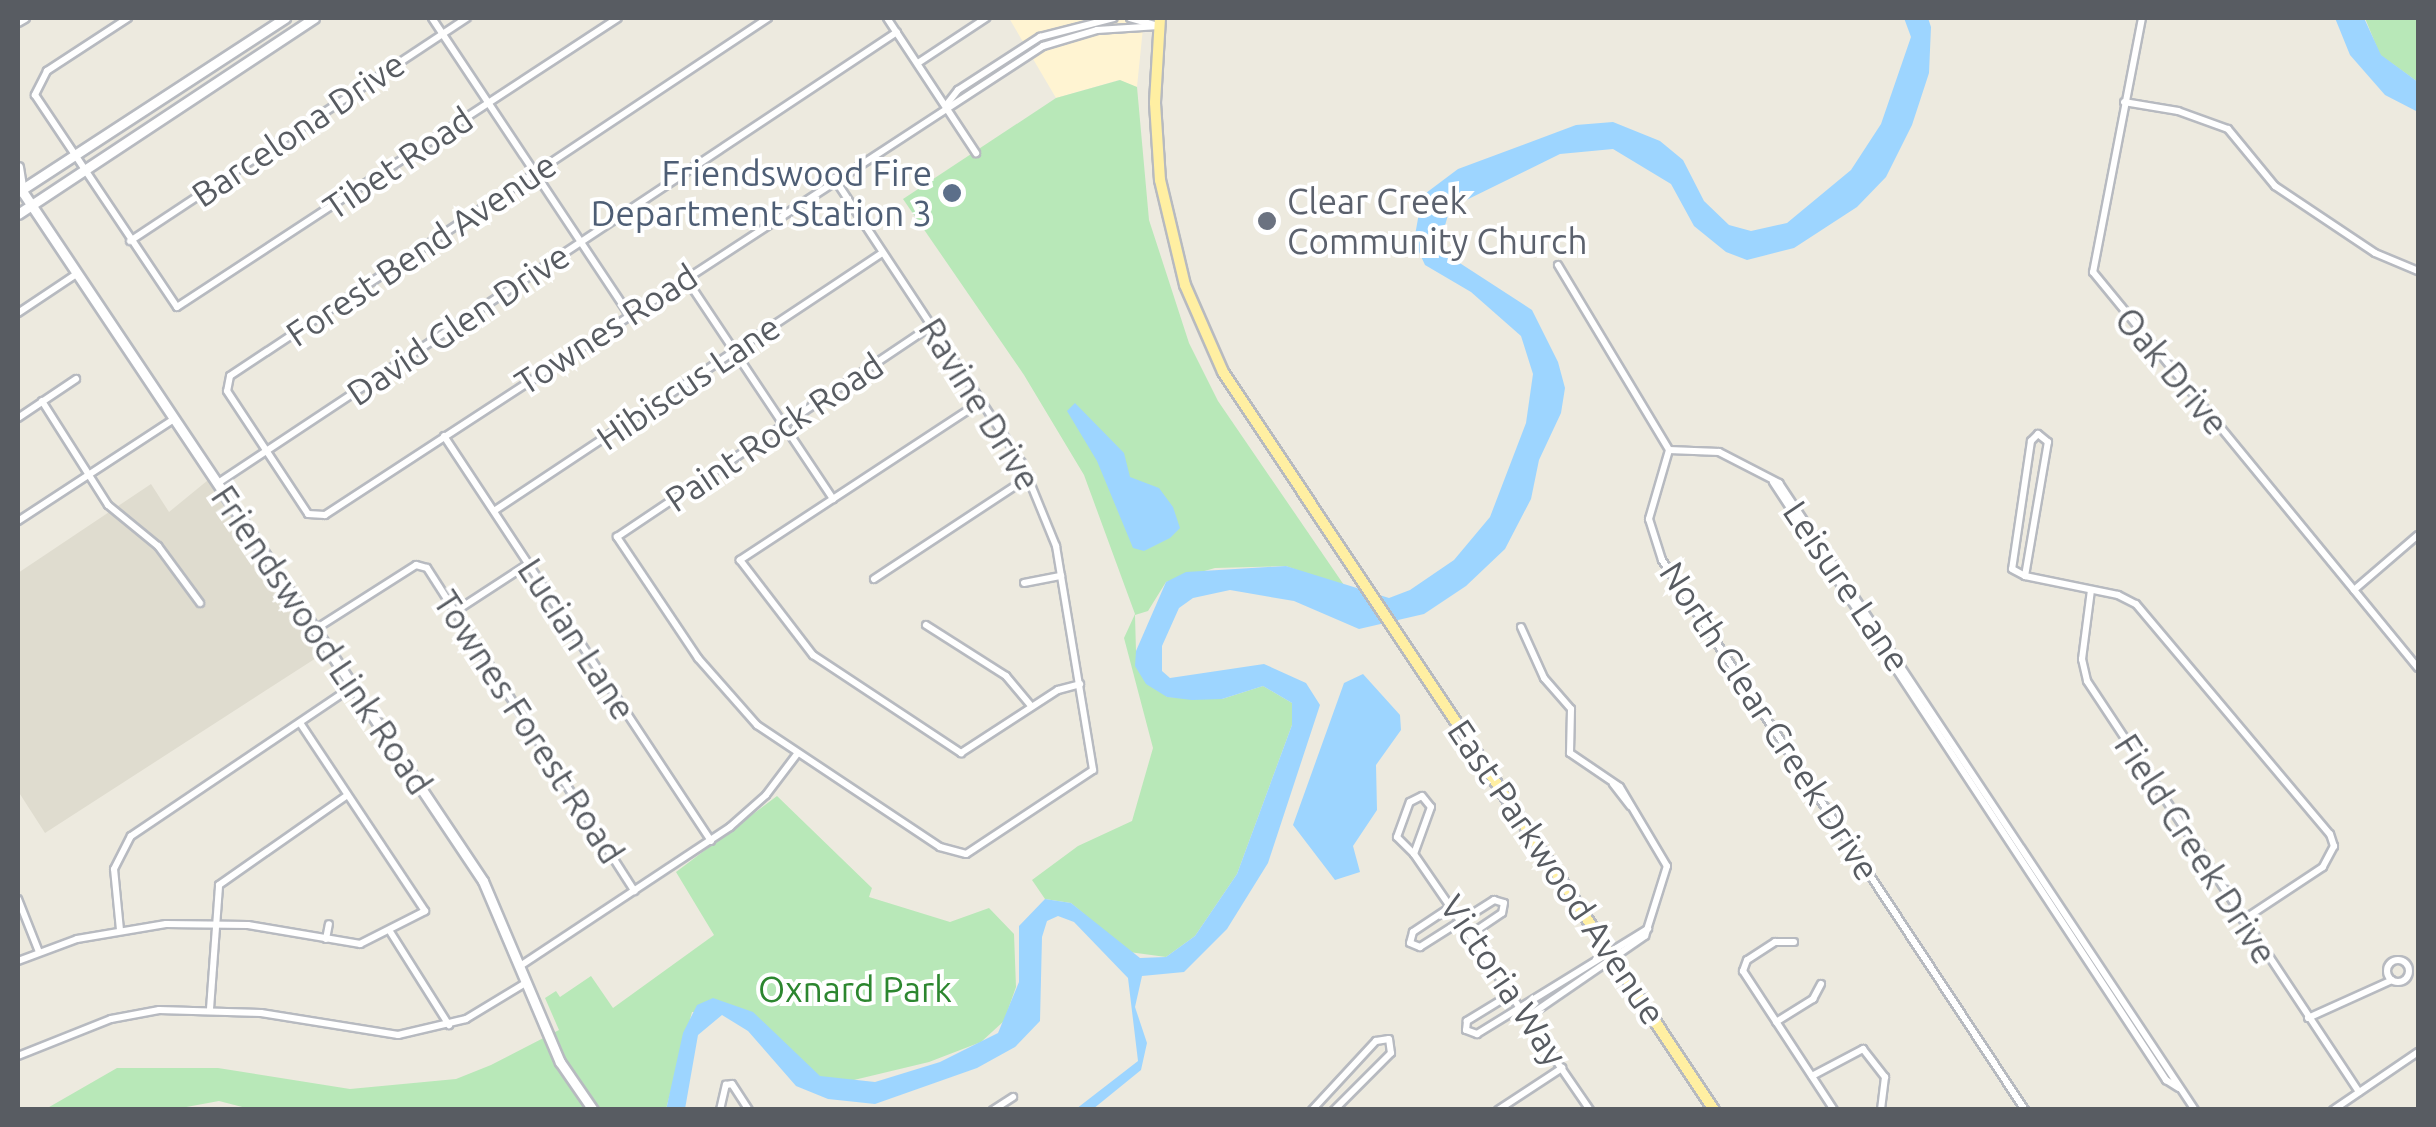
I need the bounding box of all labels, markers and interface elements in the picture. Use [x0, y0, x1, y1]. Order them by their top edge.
street label: Barcelona Drive [184, 42, 412, 216]
street label: Tibet Road [315, 98, 481, 228]
street label: Forest Bend Avenue [278, 143, 564, 355]
place label: Friendswood Fire Department Station 3 [591, 152, 932, 234]
place label: Clear Creek Community Church [1287, 180, 1587, 262]
marker: Friendswood Fire Department Station 3 [941, 182, 963, 204]
marker: Clear Creek Community Church [1256, 210, 1278, 232]
street label: David Glen Drive [339, 234, 577, 414]
street label: Townes Road [507, 255, 705, 403]
street label: Oak Drive [2107, 299, 2237, 443]
street label: Hibiscus Lane [589, 305, 787, 459]
street label: Ravine Drive [910, 310, 1050, 498]
street label: Paint Rock Road [657, 344, 891, 520]
street label: Friendswood Link Road [203, 477, 441, 803]
street label: Leisure Lane [1775, 493, 1919, 679]
street label: Lucian Lane [509, 551, 645, 727]
street label: North Clear Creek Drive [1651, 554, 1889, 888]
street label: Townes Forest Road [425, 583, 633, 871]
street label: East Parkwood Avenue [1439, 712, 1675, 1032]
street label: Field Creek Drive [2106, 726, 2286, 972]
street label: Victoria Way [1432, 887, 1576, 1073]
park label: Oxnard Park [758, 968, 952, 1010]

